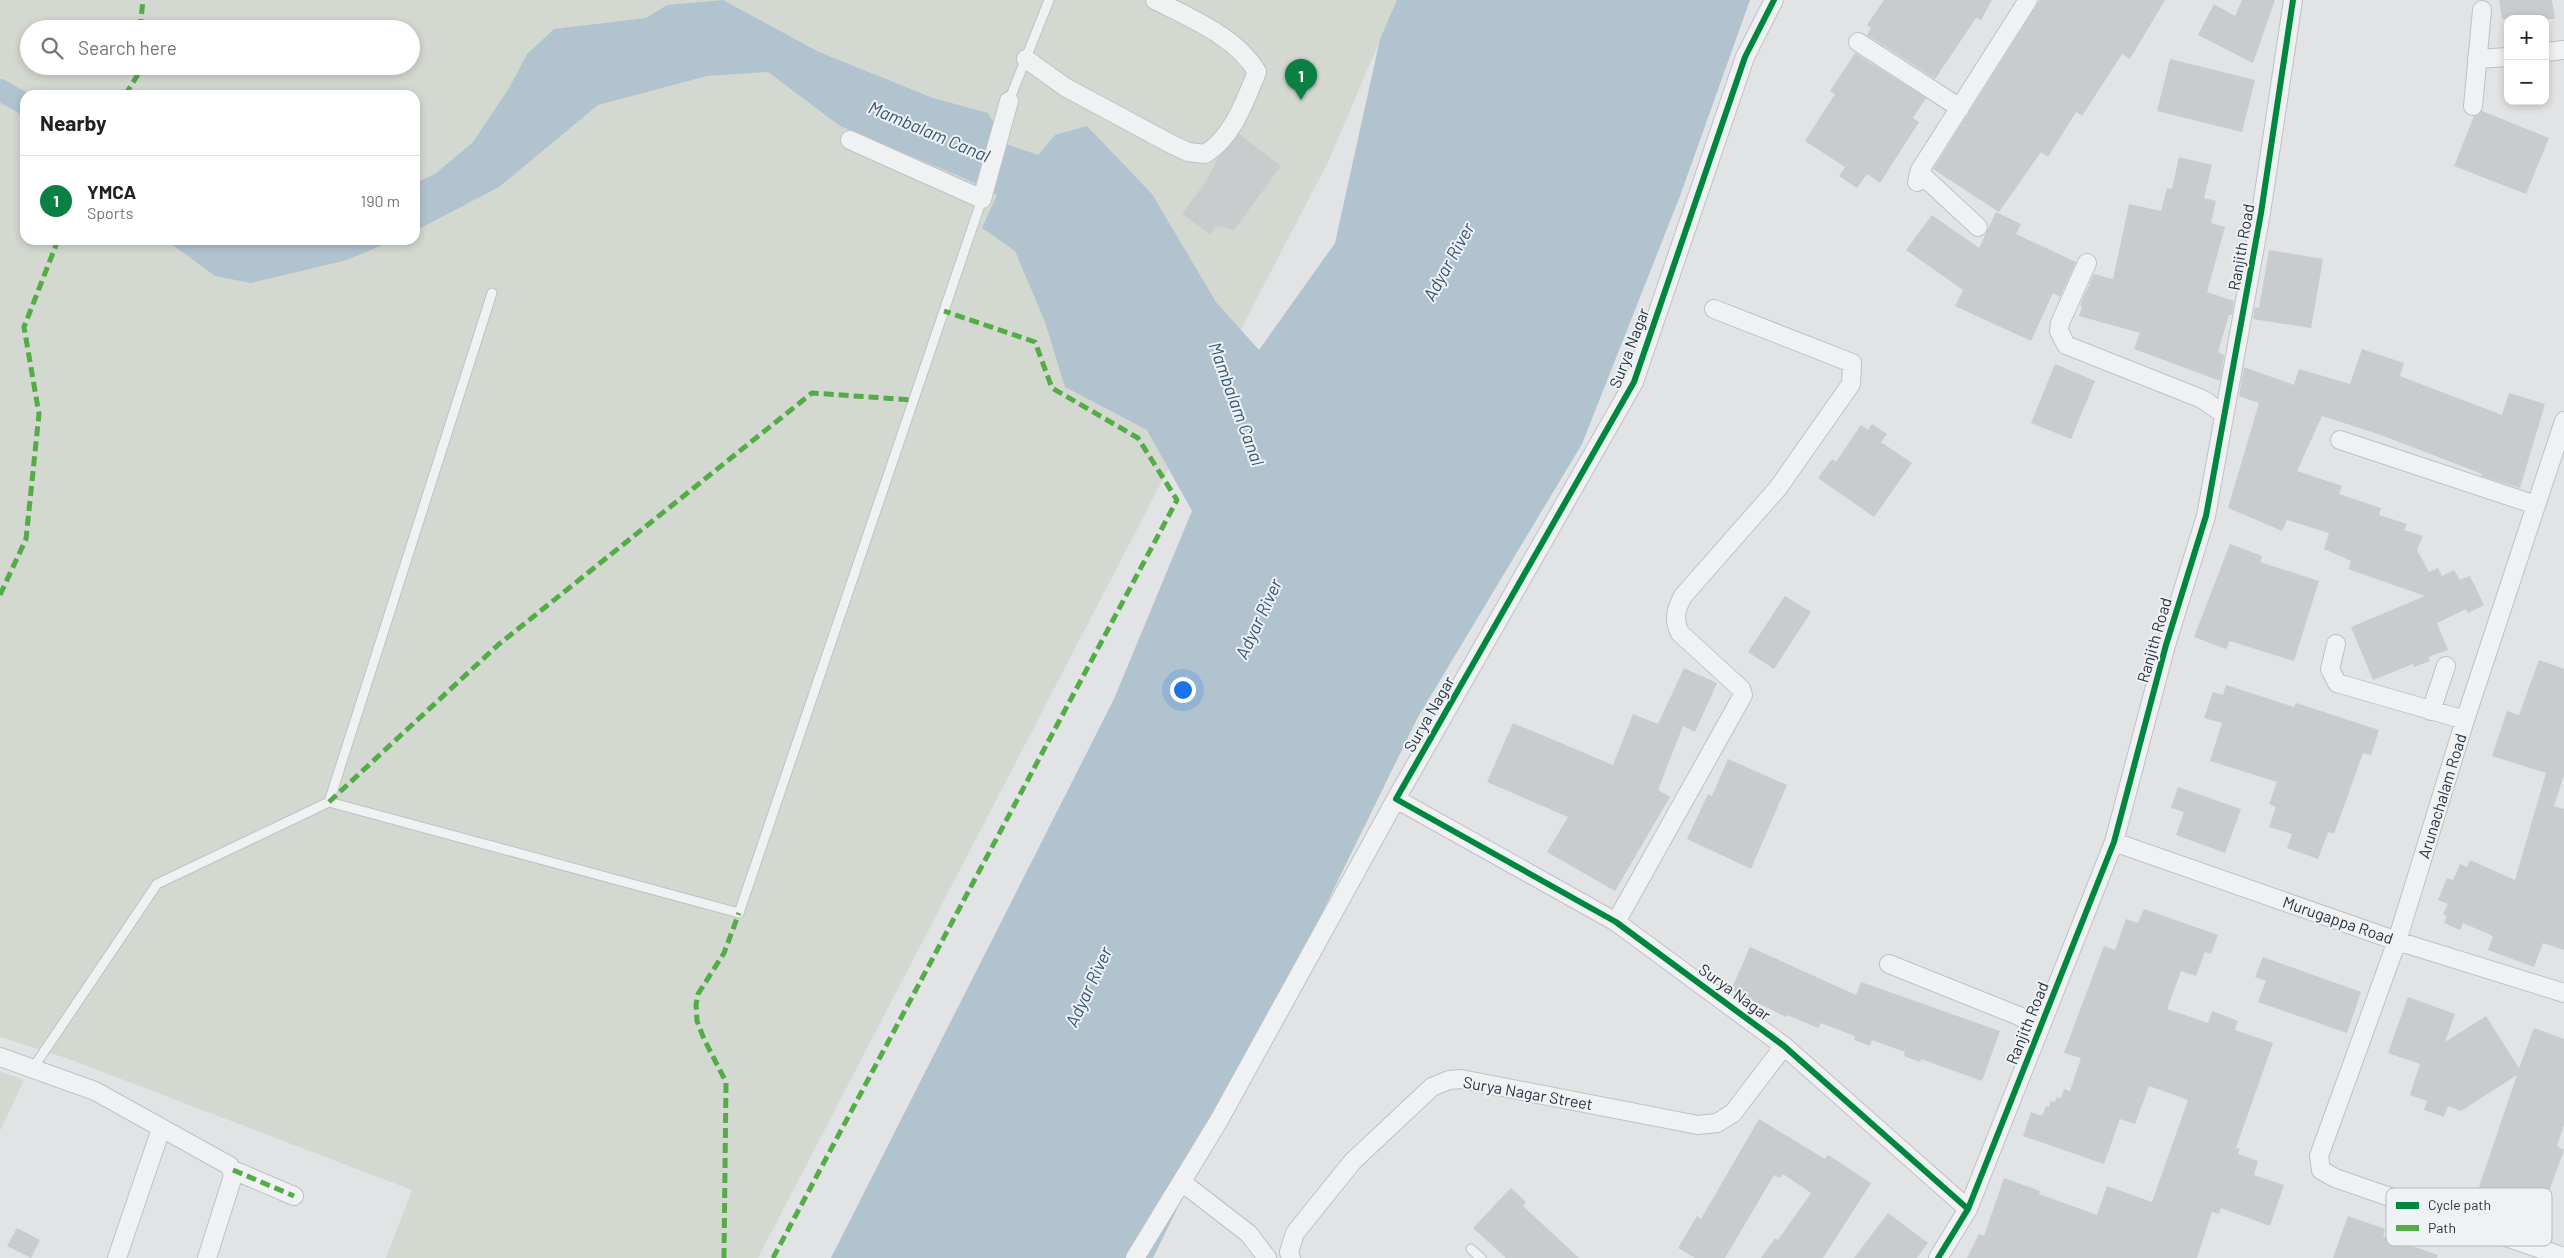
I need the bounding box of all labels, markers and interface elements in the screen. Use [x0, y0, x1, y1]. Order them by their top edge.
map controls [2504, 15, 2549, 105]
button: + [2504, 15, 2549, 60]
search box [20, 20, 420, 75]
icon: search [38, 34, 66, 62]
text: Search here [78, 36, 177, 59]
pin: 1 [1285, 59, 1317, 100]
button: − [2504, 60, 2549, 105]
water label: Mambalam Canal [865, 96, 993, 167]
text: Nearby [40, 110, 106, 135]
text: YMCA [87, 180, 136, 203]
text: 1 [53, 191, 59, 210]
text: 190 m [361, 191, 400, 210]
street label: Ranjith Road [2224, 202, 2257, 292]
text: Sports [87, 203, 133, 222]
water label: Adyar River [1418, 218, 1479, 304]
street label: Surya Nagar [1605, 305, 1653, 391]
water label: Mambalam Canal [1204, 339, 1269, 468]
water label: Adyar River [1230, 575, 1286, 662]
street label: Ranjith Road [2132, 595, 2175, 685]
street label: Surya Nagar [1399, 672, 1458, 755]
your location [1170, 677, 1196, 703]
street label: Arunachalam Road [2413, 731, 2470, 861]
street label: Murugappa Road [2280, 892, 2396, 947]
water label: Adyar River [1060, 943, 1116, 1030]
street label: Surya Nagar [1696, 959, 1775, 1024]
street label: Ranjith Road [2001, 979, 2052, 1067]
street label: Surya Nagar Street [1462, 1072, 1594, 1113]
legend [2386, 1188, 2552, 1246]
text: Cycle path [2428, 1196, 2491, 1213]
text: Path [2428, 1219, 2456, 1236]

